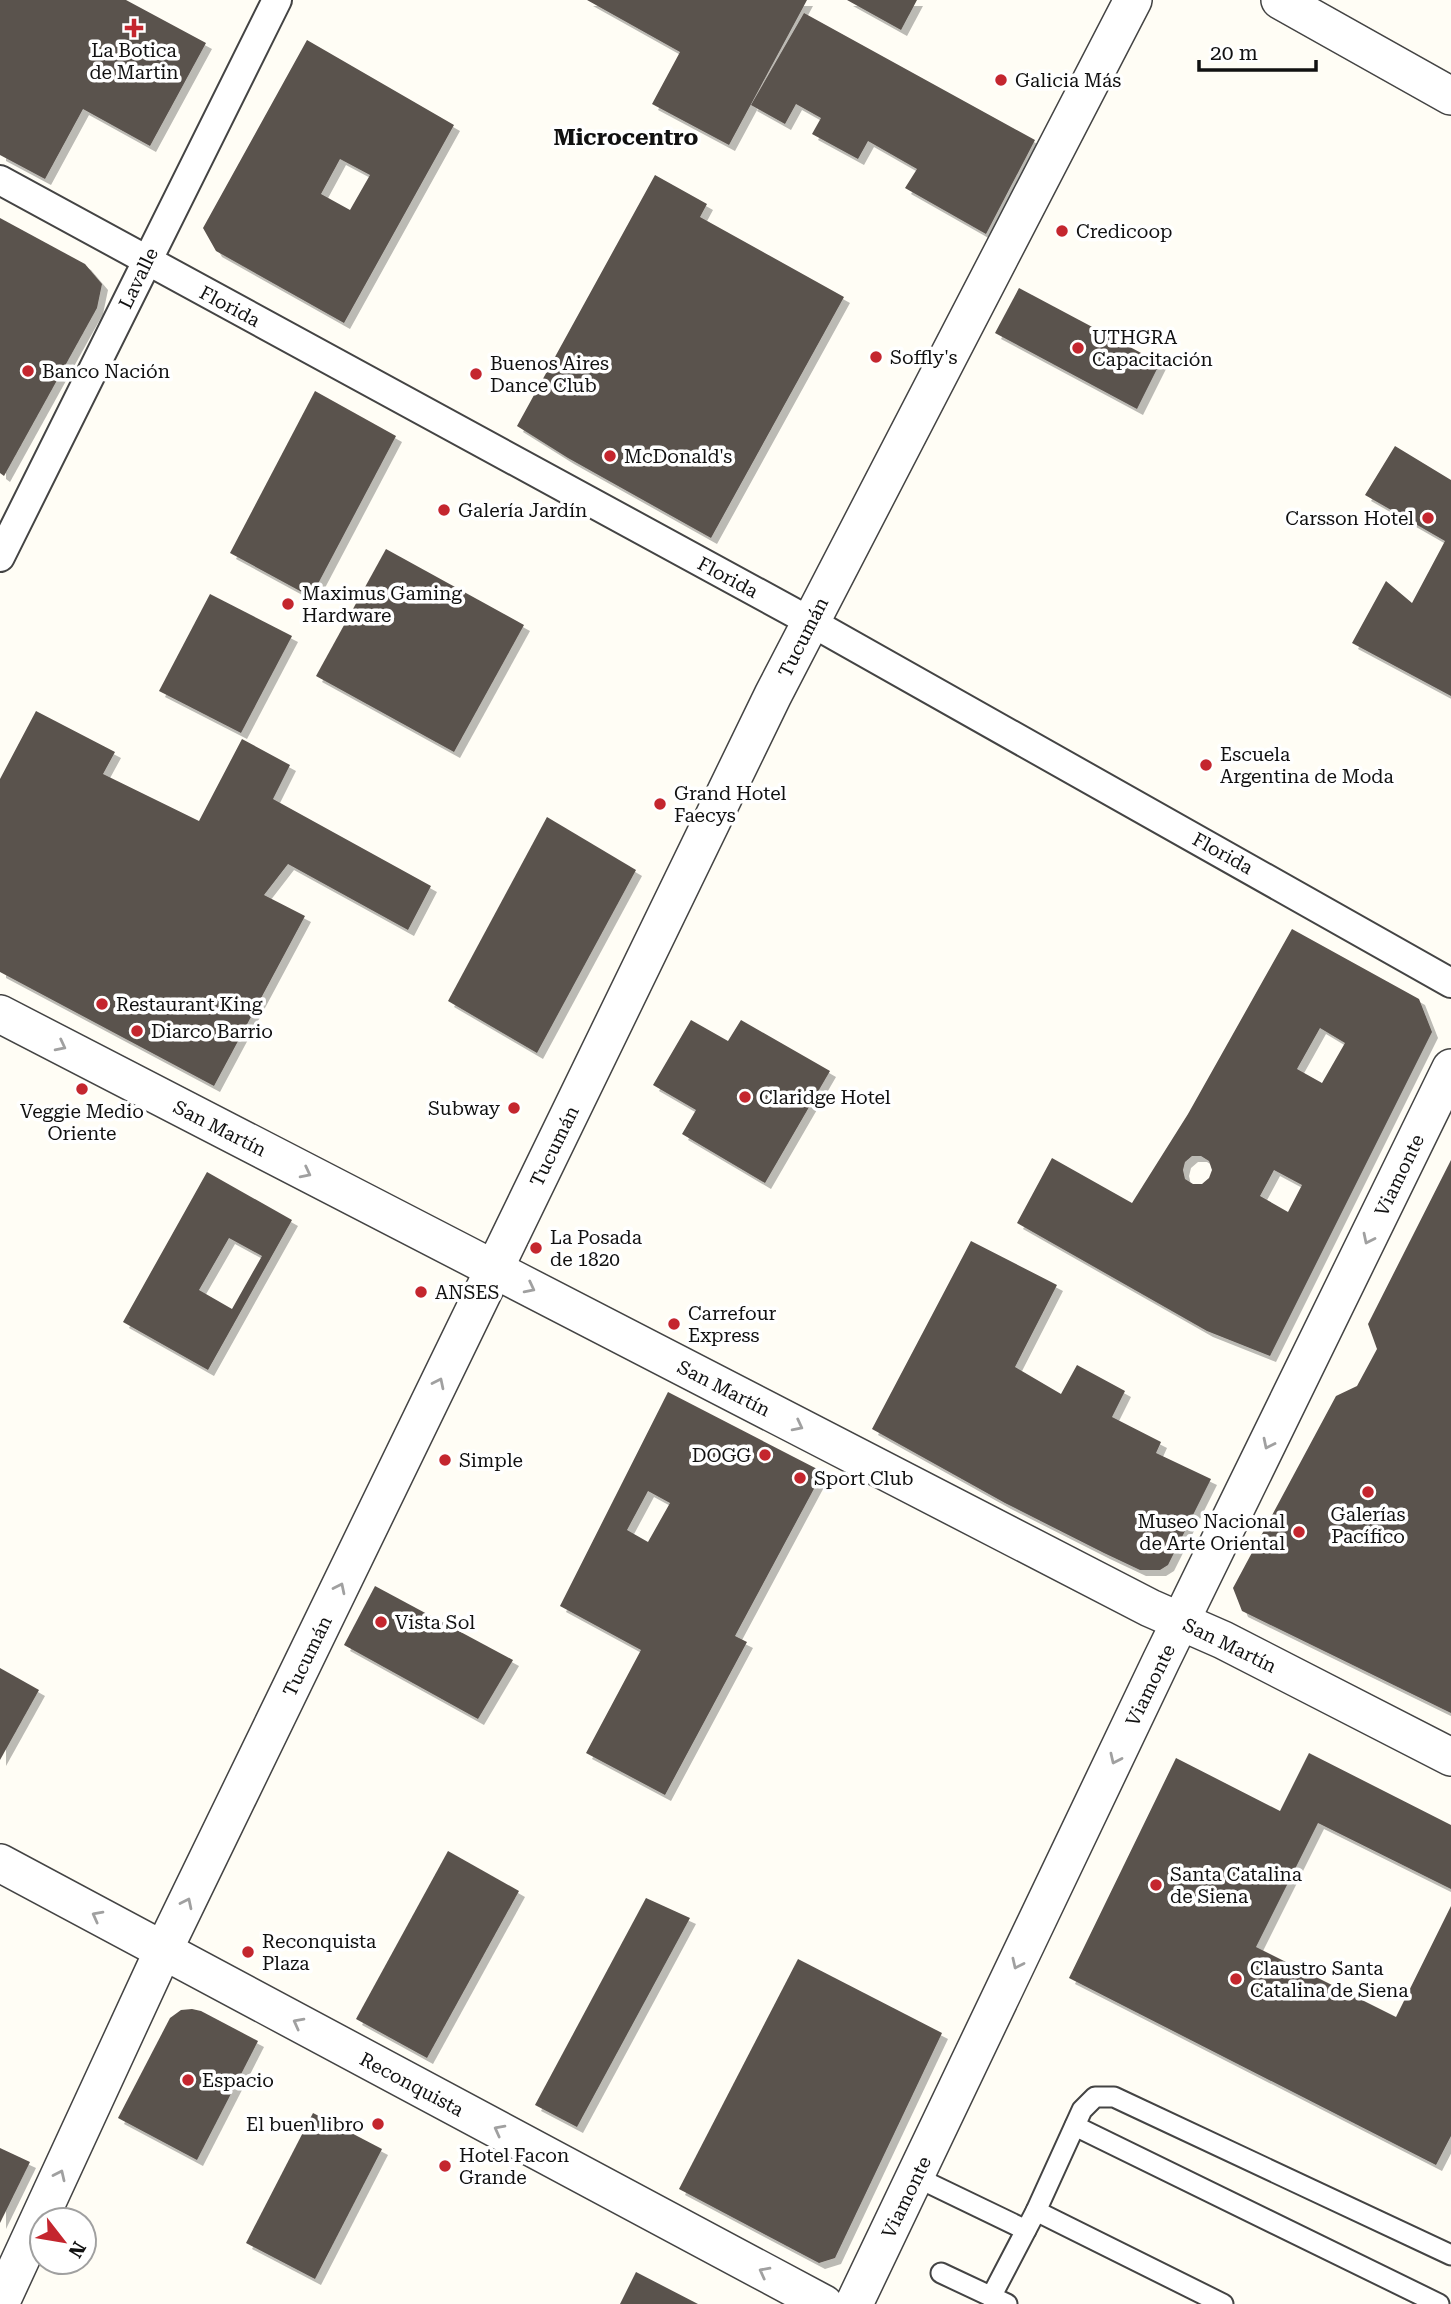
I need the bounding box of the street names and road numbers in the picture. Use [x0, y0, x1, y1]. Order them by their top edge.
street label: Lavalle [114, 244, 163, 312]
street label: Florida [196, 281, 265, 332]
street label: Florida [694, 552, 763, 603]
street label: Tucumán [774, 593, 833, 681]
street label: Florida [1189, 828, 1257, 880]
street label: San Martín [170, 1095, 270, 1162]
street label: Tucumán [525, 1102, 584, 1190]
street label: Viamonte [1370, 1131, 1429, 1220]
street label: San Martín [674, 1355, 774, 1422]
street label: Tucumán [278, 1612, 337, 1700]
street label: San Martín [1179, 1613, 1280, 1678]
street label: Viamonte [1121, 1641, 1180, 1730]
street label: Reconquista [356, 2047, 468, 2122]
street label: Viamonte [877, 2153, 936, 2242]

